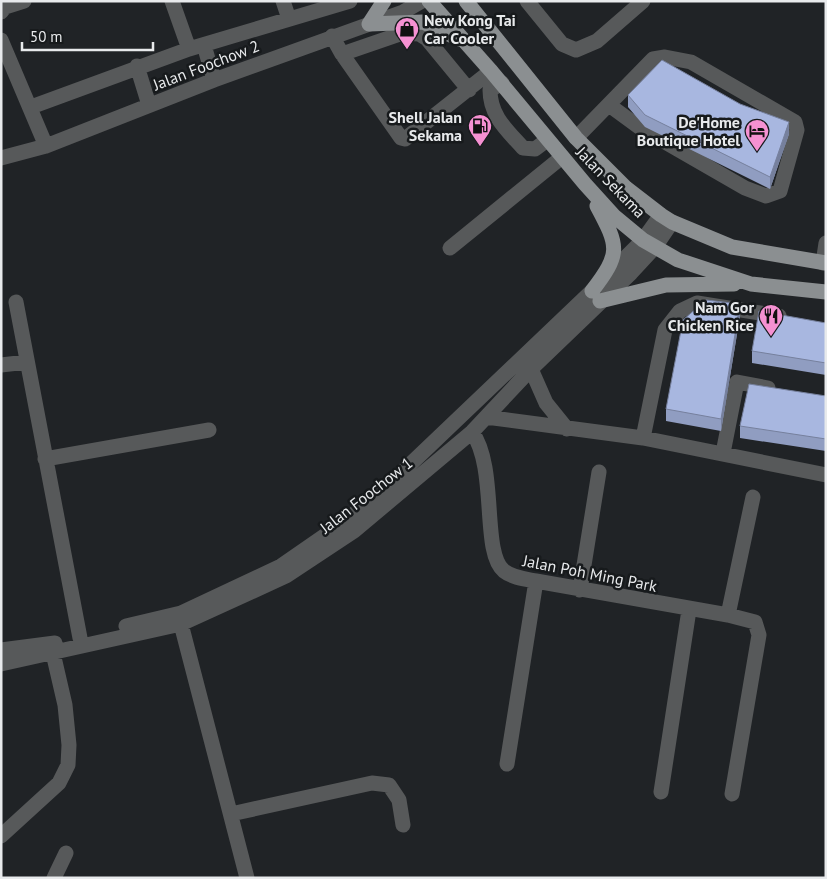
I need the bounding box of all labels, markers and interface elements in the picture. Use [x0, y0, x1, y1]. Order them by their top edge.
place label: New Kong Tai Car Cooler [424, 10, 516, 48]
shop icon: New Kong Tai Car Cooler [394, 16, 420, 50]
scale bar [22, 20, 154, 52]
text: 50 m [30, 27, 63, 46]
street label: Jalan Foochow 2 [149, 36, 262, 95]
place label: Shell Jalan Sekama [389, 107, 462, 145]
place label: De'Home Boutique Hotel [637, 112, 740, 150]
fuel station icon: Shell Jalan Sekama [467, 113, 493, 147]
hotel icon: De'Home Boutique Hotel [744, 118, 770, 152]
street label: Jalan Sekama [571, 141, 650, 222]
place label: Nam Gor Chicken Rice [668, 297, 754, 335]
restaurant icon: Nam Gor Chicken Rice [758, 303, 784, 337]
street label: Jalan Foochow 1 [315, 453, 416, 538]
street label: Jalan Poh Ming Park [520, 550, 659, 596]

